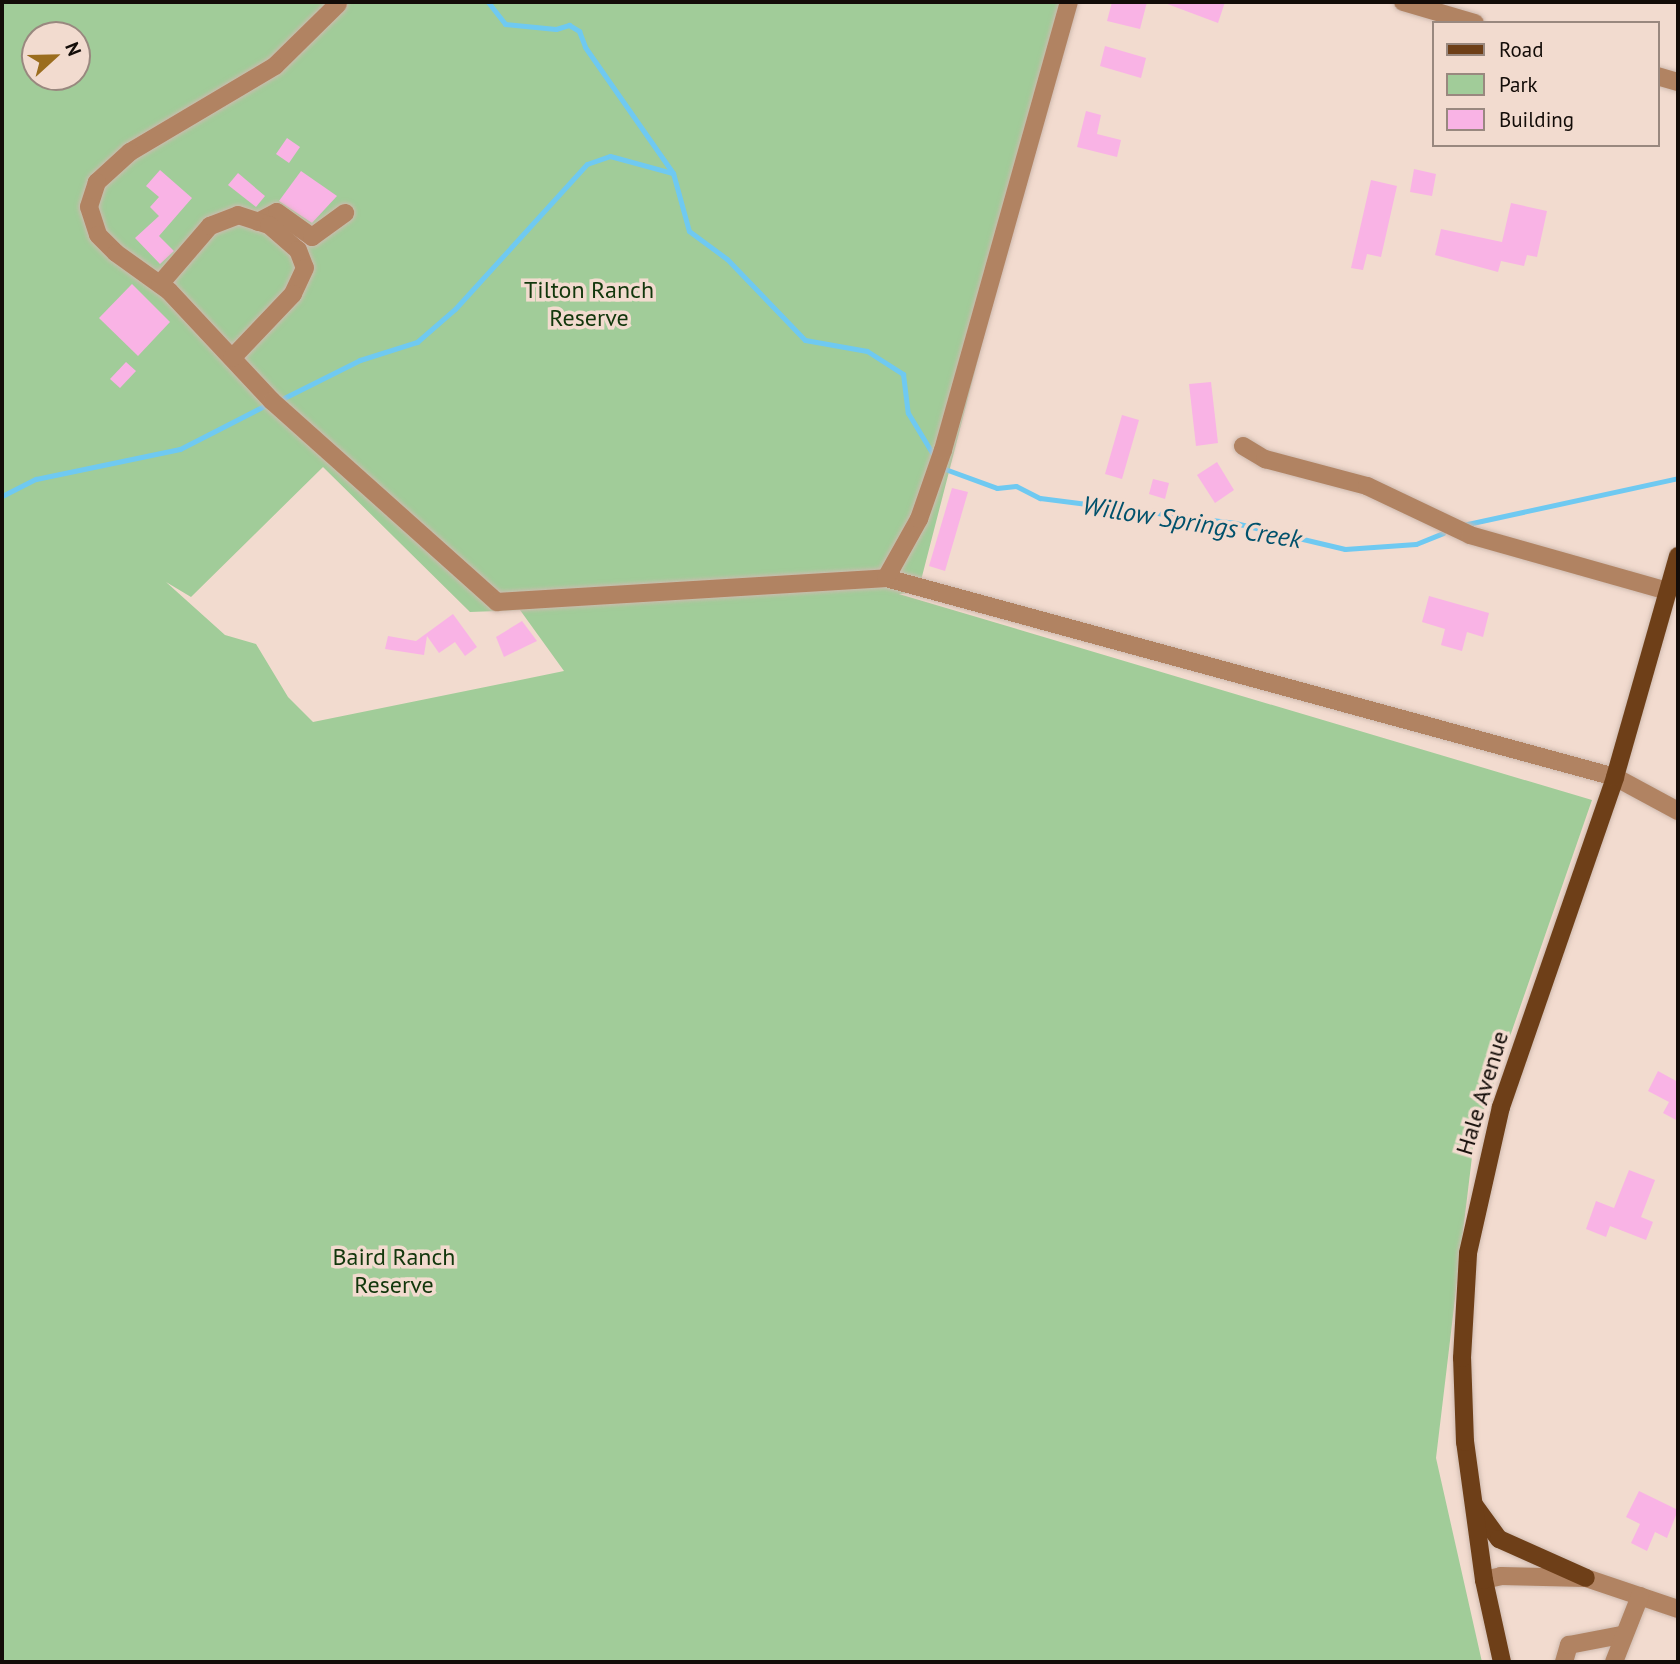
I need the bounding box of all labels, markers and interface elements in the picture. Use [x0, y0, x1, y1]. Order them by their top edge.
north arrow [21, 21, 91, 91]
legend [1432, 21, 1659, 147]
text: Road [1499, 36, 1543, 63]
text: N [60, 39, 87, 59]
text: Park [1499, 71, 1538, 98]
text: Building [1499, 106, 1574, 133]
park label: Tilton Ranch Reserve [524, 276, 654, 332]
water label: Willow Springs Creek [1080, 489, 1304, 555]
street label: Hale Avenue [1449, 1027, 1515, 1159]
park label: Baird Ranch Reserve [333, 1243, 455, 1299]

